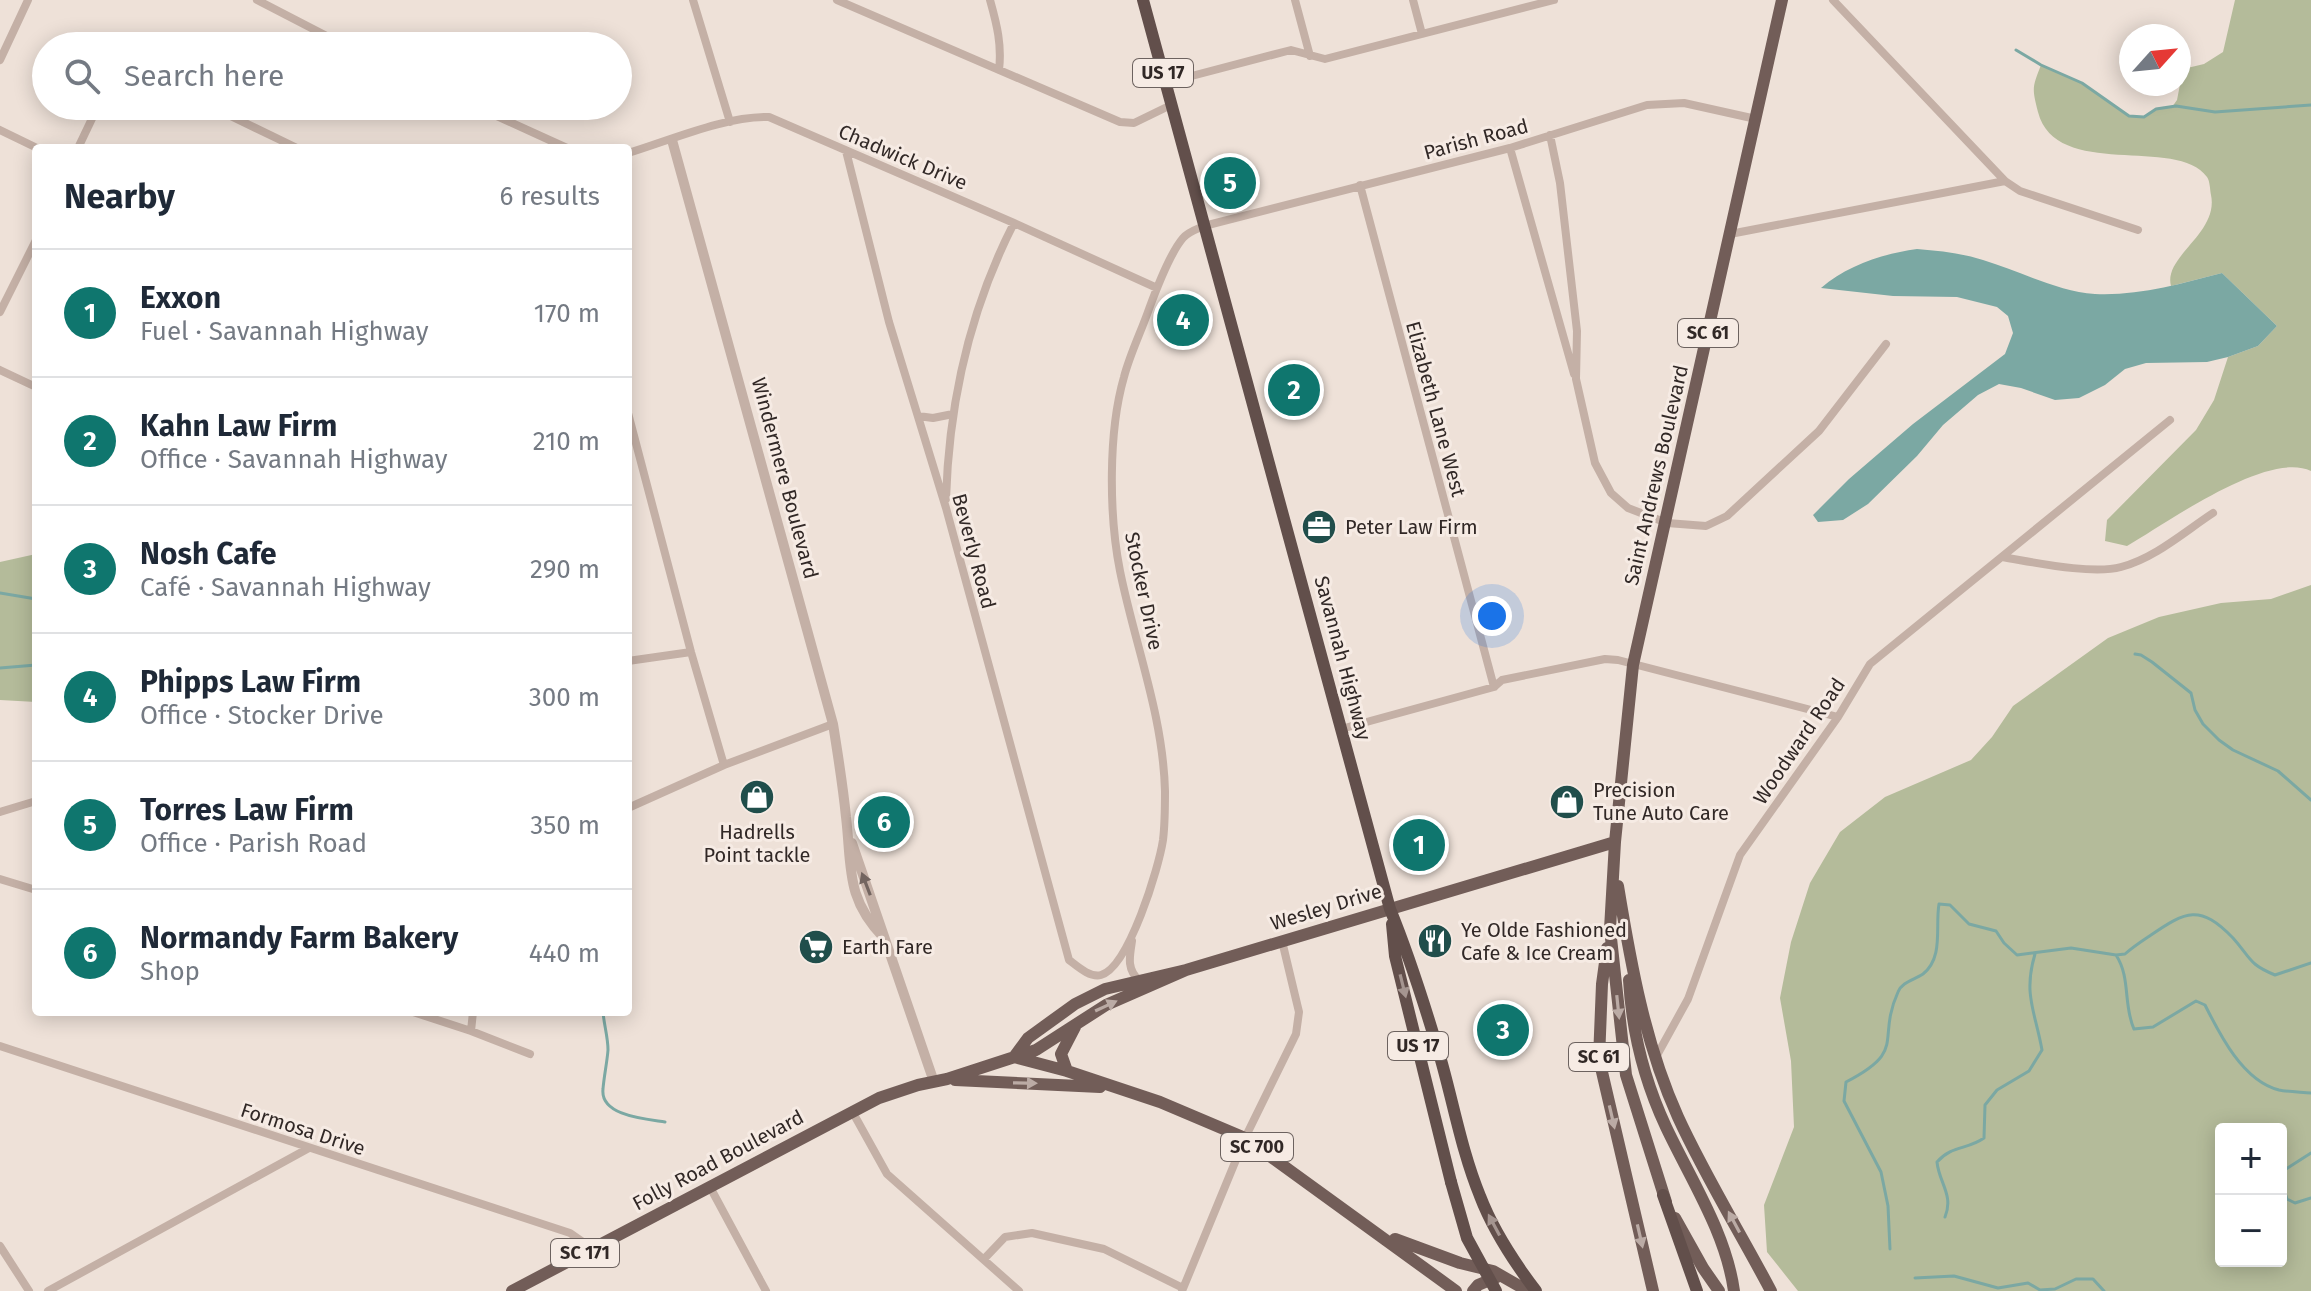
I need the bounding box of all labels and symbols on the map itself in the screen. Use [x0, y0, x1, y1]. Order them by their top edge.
north arrow [2119, 24, 2191, 96]
road number: US 17 [1133, 59, 1193, 87]
street label: Parish Road [1421, 114, 1531, 164]
street label: Chadwick Drive [835, 119, 971, 195]
pin: 5 [1204, 153, 1256, 213]
pin: 4 [1157, 290, 1209, 350]
street label: Elizabeth Lane West [1401, 319, 1471, 500]
road number: SC 61 [1678, 319, 1738, 347]
pin: 2 [1268, 360, 1320, 420]
street label: Saint Andrews Boulevard [1619, 363, 1693, 587]
street label: Windermere Boulevard [747, 375, 823, 581]
street label: Beverly Road [947, 491, 1001, 611]
office icon: Peter Law Firm [1300, 508, 1338, 546]
place label: Peter Law Firm [1345, 515, 1478, 539]
street label: Stocker Drive [1120, 530, 1168, 652]
street label: Savannah Highway [1310, 573, 1377, 743]
your location [1472, 596, 1512, 636]
street label: Woodward Road [1748, 673, 1850, 809]
shop icon: Hadrells Point tackle [738, 778, 776, 816]
place label: Precision Tune Auto Care [1593, 778, 1729, 825]
shop icon: Precision Tune Auto Care [1548, 783, 1586, 821]
pin: 6 [858, 792, 910, 852]
pin: 1 [1393, 815, 1445, 875]
place label: Hadrells Point tackle [704, 820, 811, 867]
one-way arrow [859, 872, 872, 896]
street label: Wesley Drive [1267, 879, 1385, 935]
place label: Ye Olde Fashioned Cafe & Ice Cream [1461, 918, 1627, 965]
restaurant icon: Ye Olde Fashioned Cafe & Ice Cream [1416, 922, 1454, 960]
supermarket icon: Earth Fare [797, 928, 835, 966]
place label: Earth Fare [842, 935, 933, 959]
one-way arrow [1397, 973, 1409, 998]
one-way arrow [1612, 995, 1625, 1020]
one-way arrow [1094, 999, 1118, 1013]
pin: 3 [1477, 1000, 1529, 1060]
road number: US 17 [1388, 1032, 1448, 1060]
road number: SC 61 [1569, 1043, 1629, 1071]
one-way arrow [1013, 1077, 1038, 1089]
street label: Formosa Drive [238, 1098, 368, 1160]
street label: Folly Road Boulevard [628, 1105, 808, 1215]
one-way arrow [1607, 1105, 1619, 1130]
road number: SC 700 [1221, 1133, 1293, 1161]
one-way arrow [1728, 1211, 1741, 1234]
one-way arrow [1488, 1214, 1501, 1237]
one-way arrow [1634, 1224, 1647, 1249]
road number: SC 171 [551, 1239, 619, 1267]

